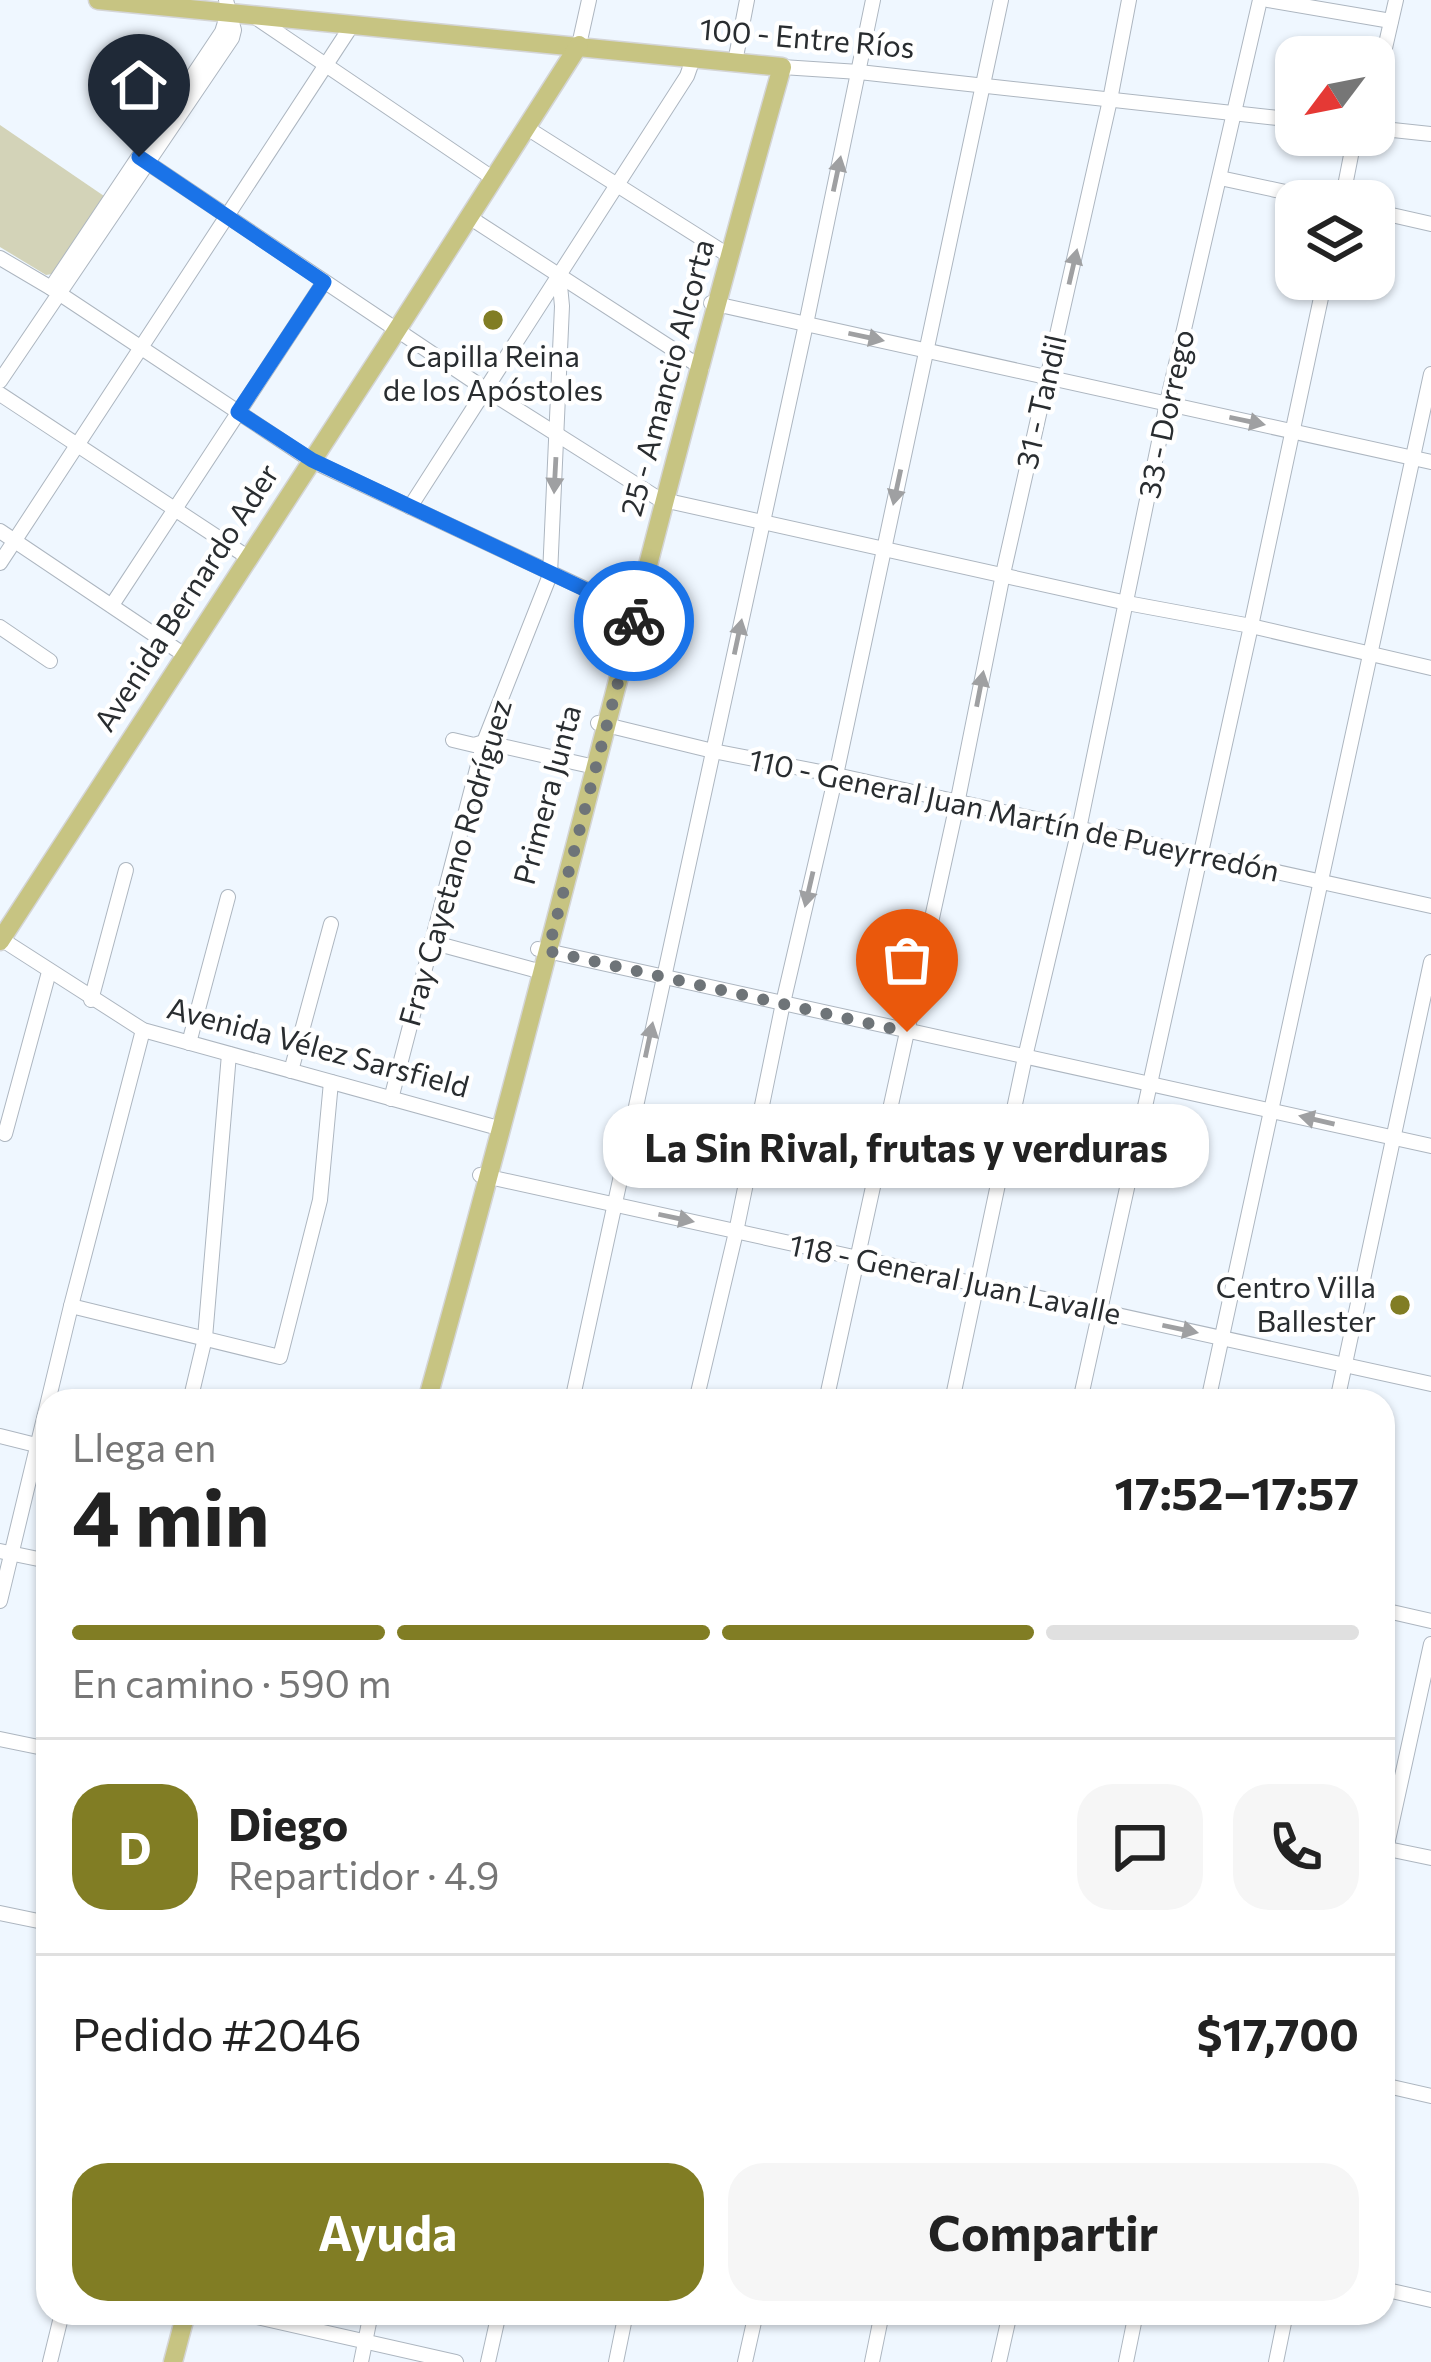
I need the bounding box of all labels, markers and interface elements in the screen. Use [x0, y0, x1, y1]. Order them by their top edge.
street label: 100 - Entre Ríos [698, 9, 916, 64]
pin [88, 34, 190, 157]
north arrow [1275, 36, 1395, 156]
map controls [1275, 36, 1395, 300]
icon: home [106, 52, 172, 118]
one-way arrow [829, 154, 848, 192]
button: layers [1275, 180, 1395, 300]
street label: 25 - Amancio Alcorta [611, 235, 720, 520]
one-way arrow [1064, 247, 1083, 285]
marker: Capilla Reina de los Apóstoles [480, 307, 506, 333]
street label: 33 - Dorrego [1129, 326, 1200, 501]
one-way arrow [848, 328, 886, 347]
street label: 31 - Tandil [1006, 331, 1073, 472]
place label: Capilla Reina de los Apóstoles [383, 336, 603, 407]
one-way arrow [1229, 412, 1267, 431]
street label: Avenida Bernardo Ader [85, 456, 285, 737]
one-way arrow [545, 457, 564, 495]
one-way arrow [886, 469, 905, 507]
courier [574, 561, 694, 681]
icon: bike [601, 588, 667, 654]
one-way arrow [729, 617, 748, 655]
one-way arrow [971, 670, 990, 707]
street label: Fray Cayetano Rodríguez [389, 695, 518, 1030]
street label: Primera Junta [504, 701, 587, 888]
street label: 110 - General Juan Martín de Pueyrredón [746, 739, 1283, 888]
one-way arrow [799, 871, 818, 909]
pin [856, 909, 958, 1032]
icon: bag [874, 927, 940, 993]
street label: Avenida Vélez Sarsfield [164, 987, 474, 1104]
one-way arrow [641, 1021, 660, 1059]
callout: La Sin Rival, frutas y verduras [604, 1104, 1210, 1188]
one-way arrow [1297, 1110, 1335, 1129]
text: La Sin Rival, frutas y verduras [644, 1122, 1168, 1170]
one-way arrow [657, 1210, 695, 1229]
street label: 118 - General Juan Lavalle [786, 1224, 1125, 1331]
place label: Centro Villa Ballester [1216, 1267, 1376, 1338]
marker: Centro Villa Ballester [1387, 1292, 1413, 1318]
one-way arrow [1161, 1320, 1198, 1339]
text: Llega en [72, 1422, 216, 1470]
text: 17:52–17:57 [1115, 1464, 1359, 1519]
text: 4 min [72, 1467, 270, 1562]
text: En camino · 590 m [72, 1658, 392, 1706]
button: chat [1077, 1784, 1203, 1910]
button: phone [1233, 1784, 1359, 1910]
text: Diego [228, 1795, 348, 1850]
text: D [118, 1819, 152, 1874]
text: Repartidor · 4.9 [228, 1850, 499, 1898]
text: Pedido #2046 [72, 2005, 362, 2060]
text: $17,700 [1197, 2005, 1359, 2060]
button: Ayuda [72, 2163, 704, 2301]
button: Compartir [728, 2163, 1359, 2301]

